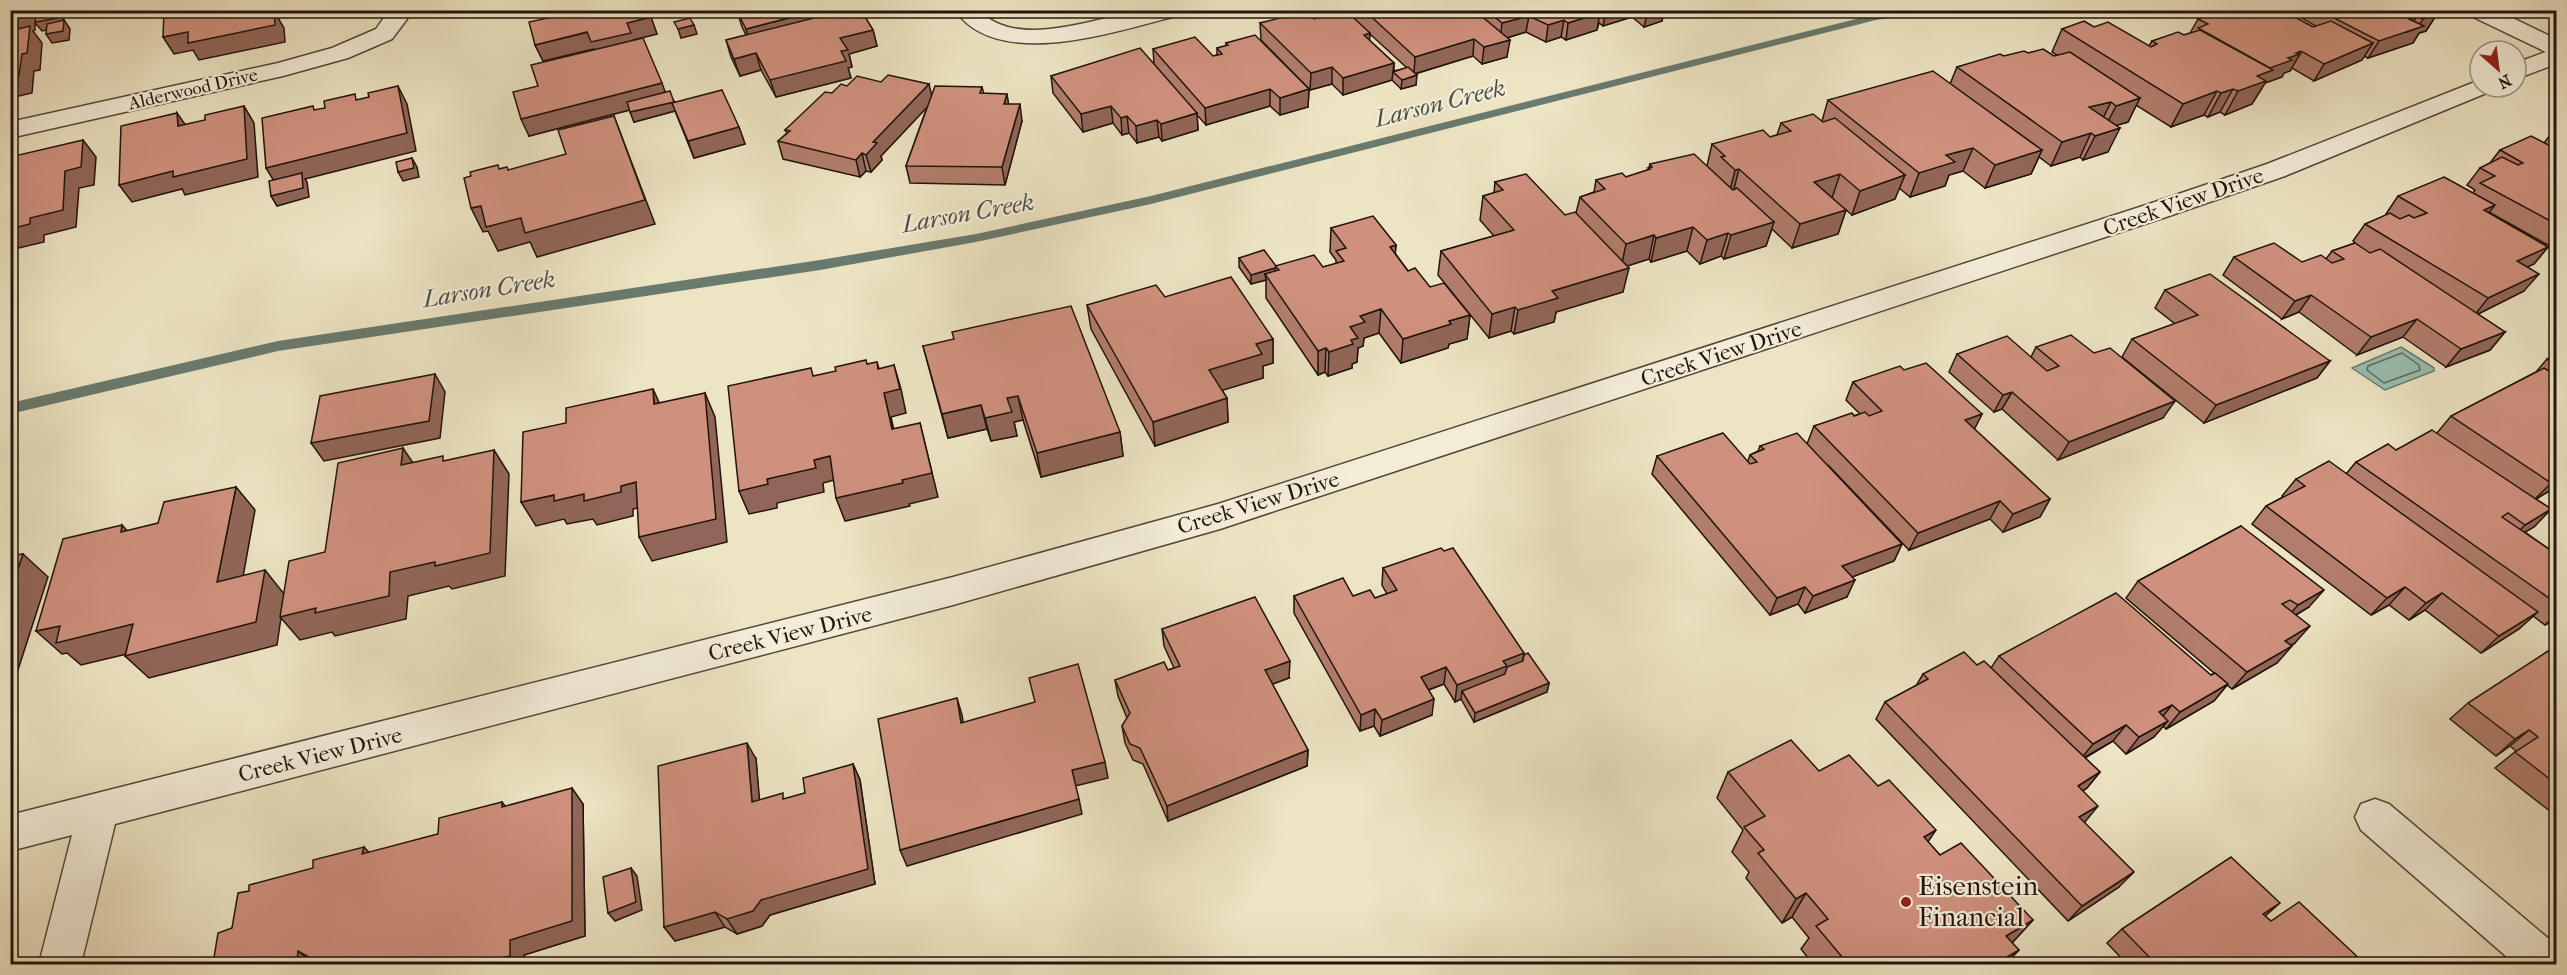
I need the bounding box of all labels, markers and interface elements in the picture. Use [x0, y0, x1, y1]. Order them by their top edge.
north arrow [2468, 39, 2528, 99]
street label: Alderwood Drive [125, 64, 260, 115]
text: N [2494, 71, 2515, 93]
water label: Larson Creek [1370, 73, 1508, 133]
street label: Creek View Drive [2100, 162, 2267, 242]
water label: Larson Creek [898, 188, 1036, 239]
water label: Larson Creek [419, 265, 557, 314]
street label: Creek View Drive [1637, 316, 1805, 392]
street label: Creek View Drive [1174, 466, 1342, 540]
street label: Creek View Drive [706, 601, 875, 667]
street label: Creek View Drive [236, 722, 405, 788]
place label: Eisenstein Financial [1918, 870, 2038, 933]
marker: Eisenstein Financial [1899, 895, 1913, 909]

